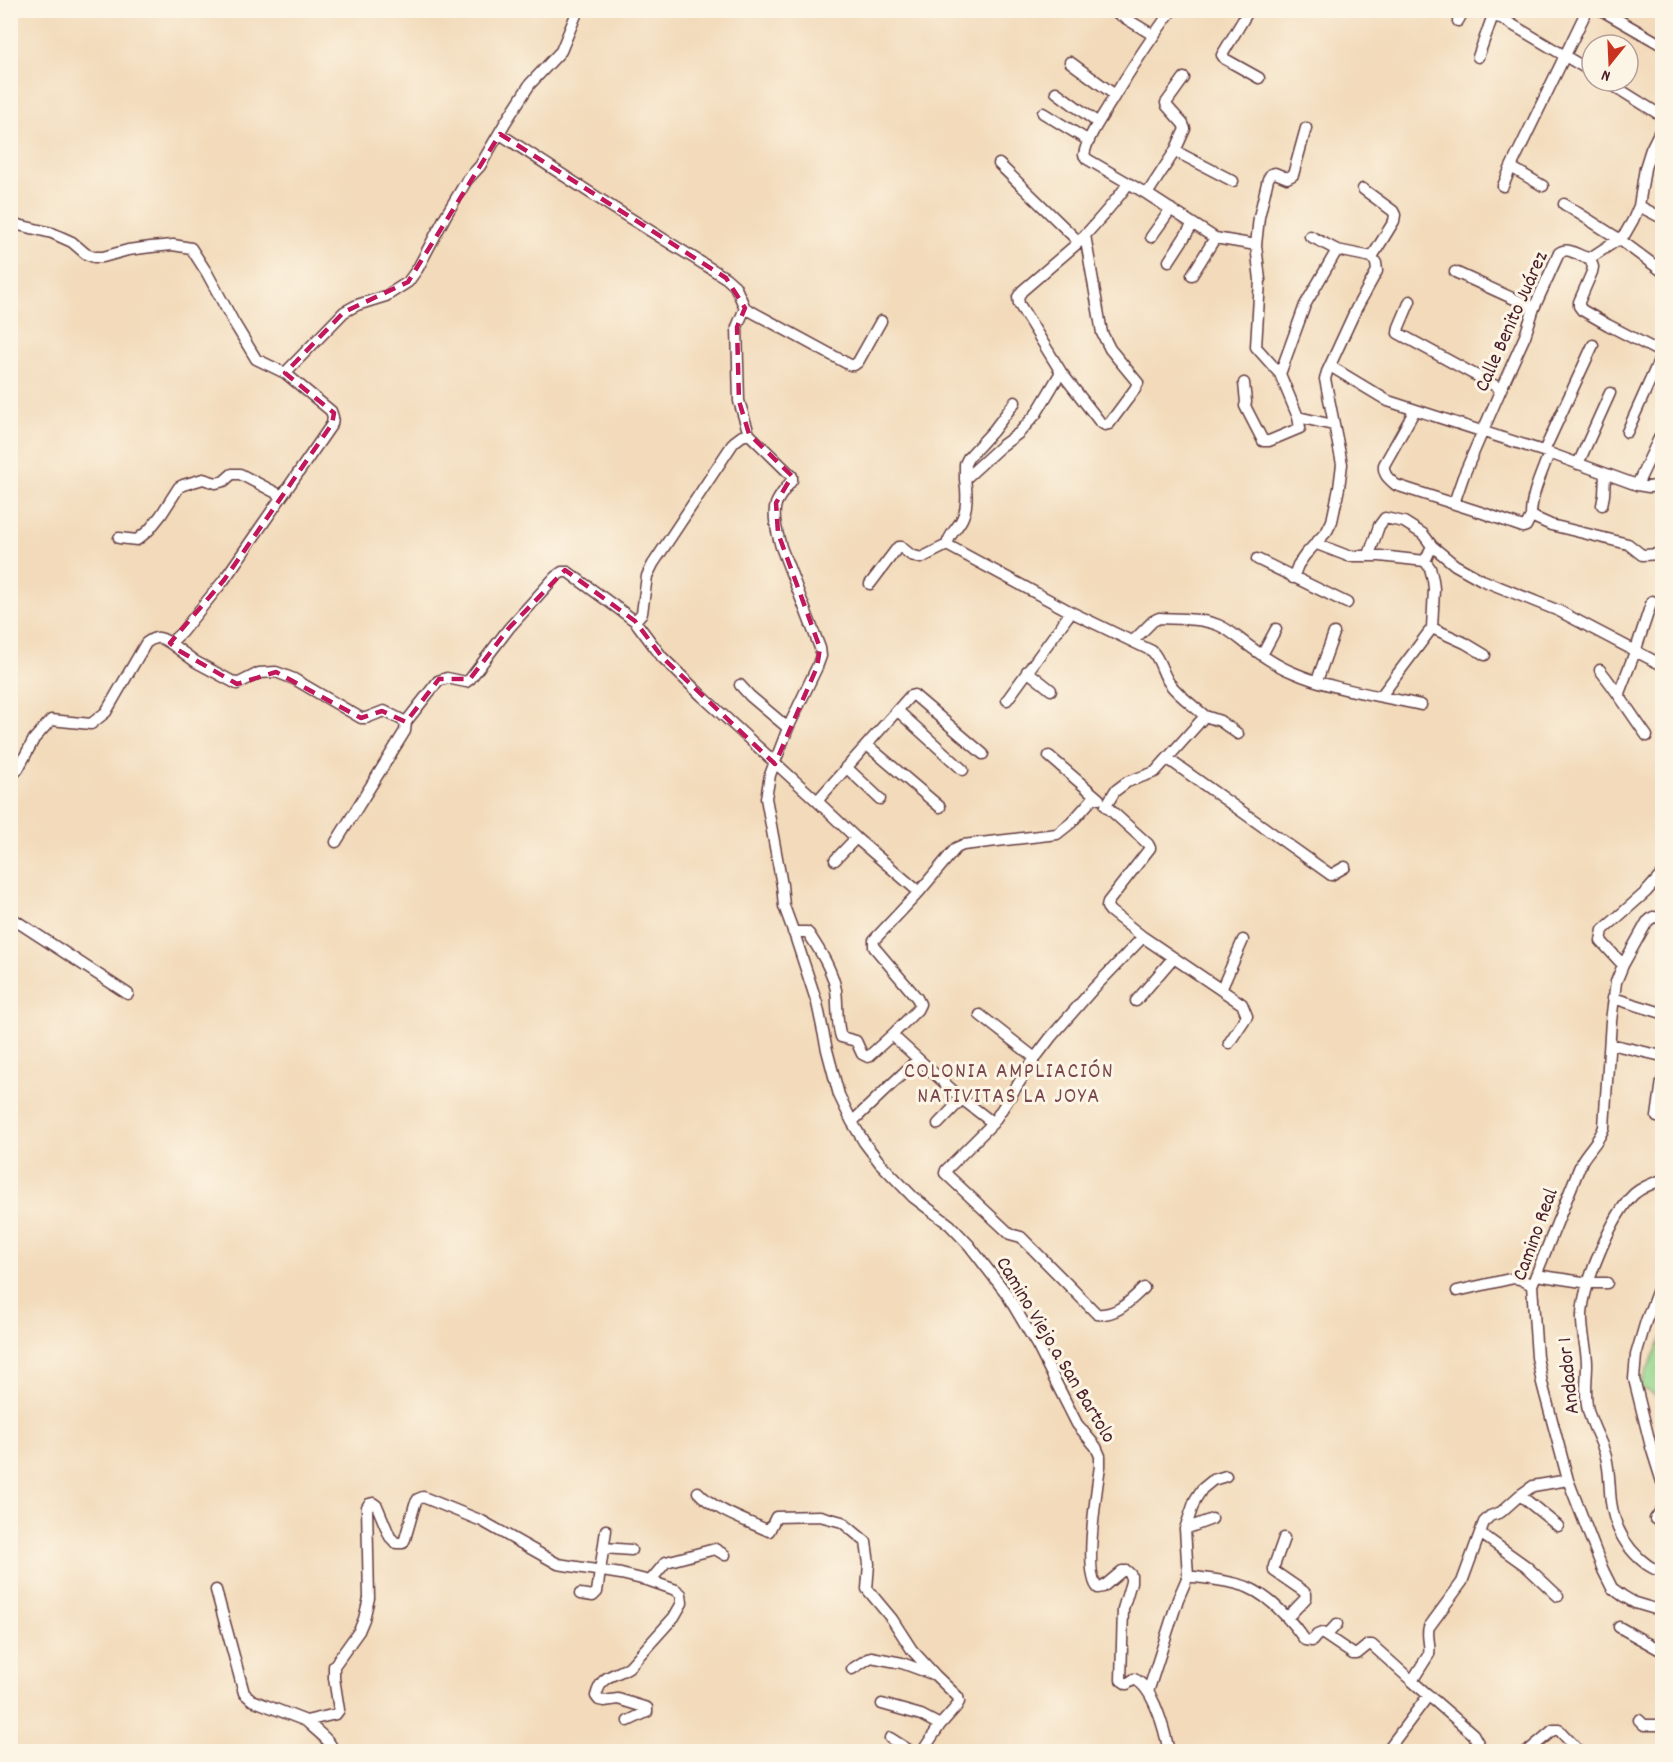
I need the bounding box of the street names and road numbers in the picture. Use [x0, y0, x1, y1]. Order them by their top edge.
street label: Calle Benito Juárez [1468, 247, 1557, 397]
street label: Camino Real [1506, 1184, 1567, 1286]
street label: Camino Viejo a San Bartolo [987, 1252, 1122, 1449]
street label: Andador 1 [1551, 1336, 1589, 1416]

